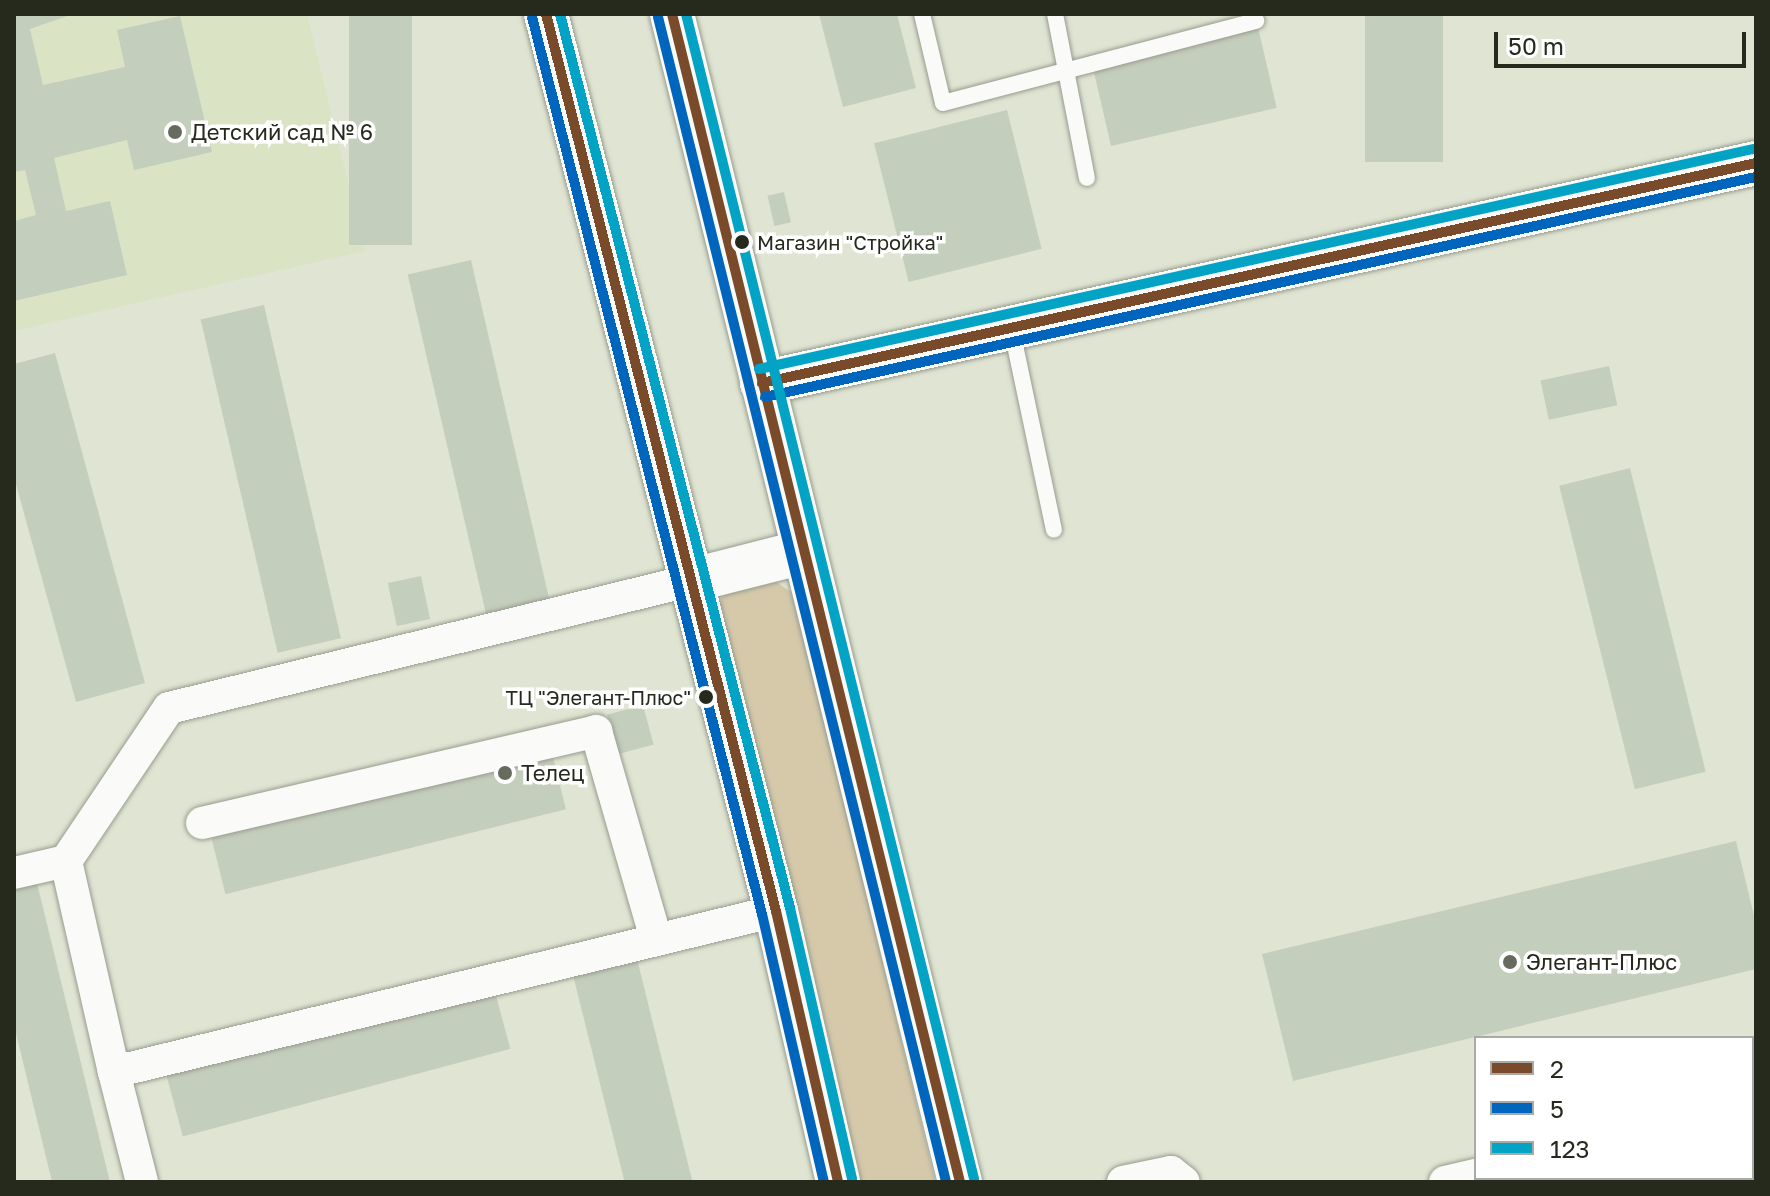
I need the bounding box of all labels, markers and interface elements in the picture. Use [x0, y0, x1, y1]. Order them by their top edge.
scale bar [1498, 16, 1750, 66]
text: 50 m [1508, 31, 1564, 60]
place label: Детский сад № 6 [191, 119, 373, 145]
marker: Детский сад № 6 [166, 123, 184, 141]
place label: Магазин "Стройка" [757, 230, 943, 254]
marker: Магазин "Стройка" [734, 234, 750, 250]
place label: ТЦ "Элегант-Плюс" [505, 685, 691, 709]
marker: ТЦ "Элегант-Плюс" [698, 689, 714, 705]
place label: Телец [521, 760, 584, 786]
marker: Телец [496, 764, 514, 782]
place label: Элегант-Плюс [1526, 949, 1677, 975]
marker: Элегант-Плюс [1501, 953, 1519, 971]
legend [1474, 1036, 1754, 1180]
text: 2 [1550, 1054, 1564, 1083]
text: 5 [1550, 1094, 1564, 1123]
text: 123 [1550, 1134, 1590, 1163]

